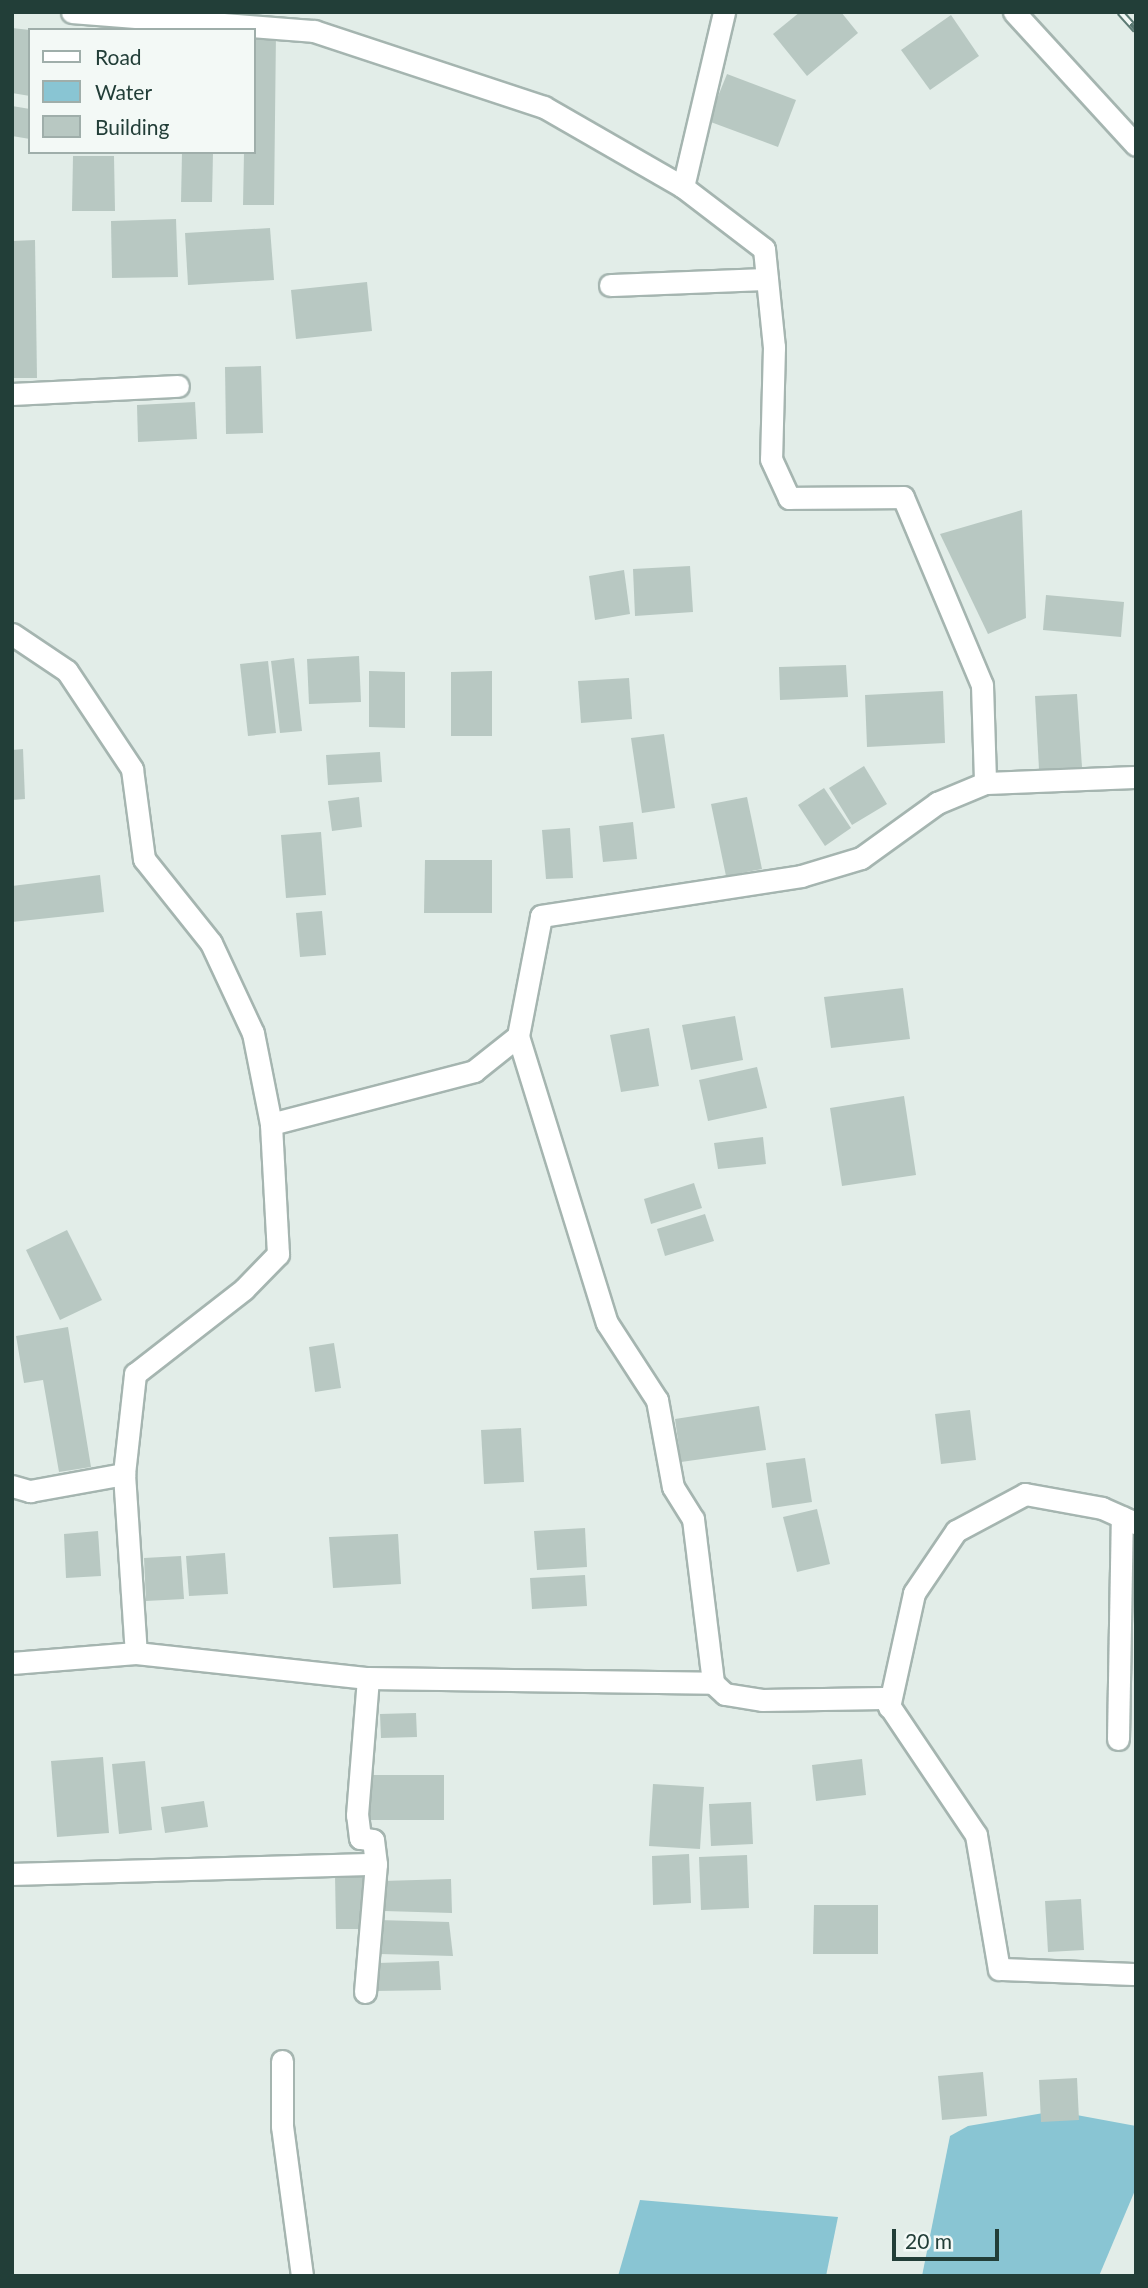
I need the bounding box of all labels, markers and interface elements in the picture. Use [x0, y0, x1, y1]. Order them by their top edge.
legend [28, 28, 256, 154]
text: Road [95, 44, 142, 69]
text: Water [95, 79, 152, 104]
text: Building [95, 114, 170, 139]
scale bar [896, 2214, 1003, 2258]
text: 20 m [905, 2228, 952, 2253]

